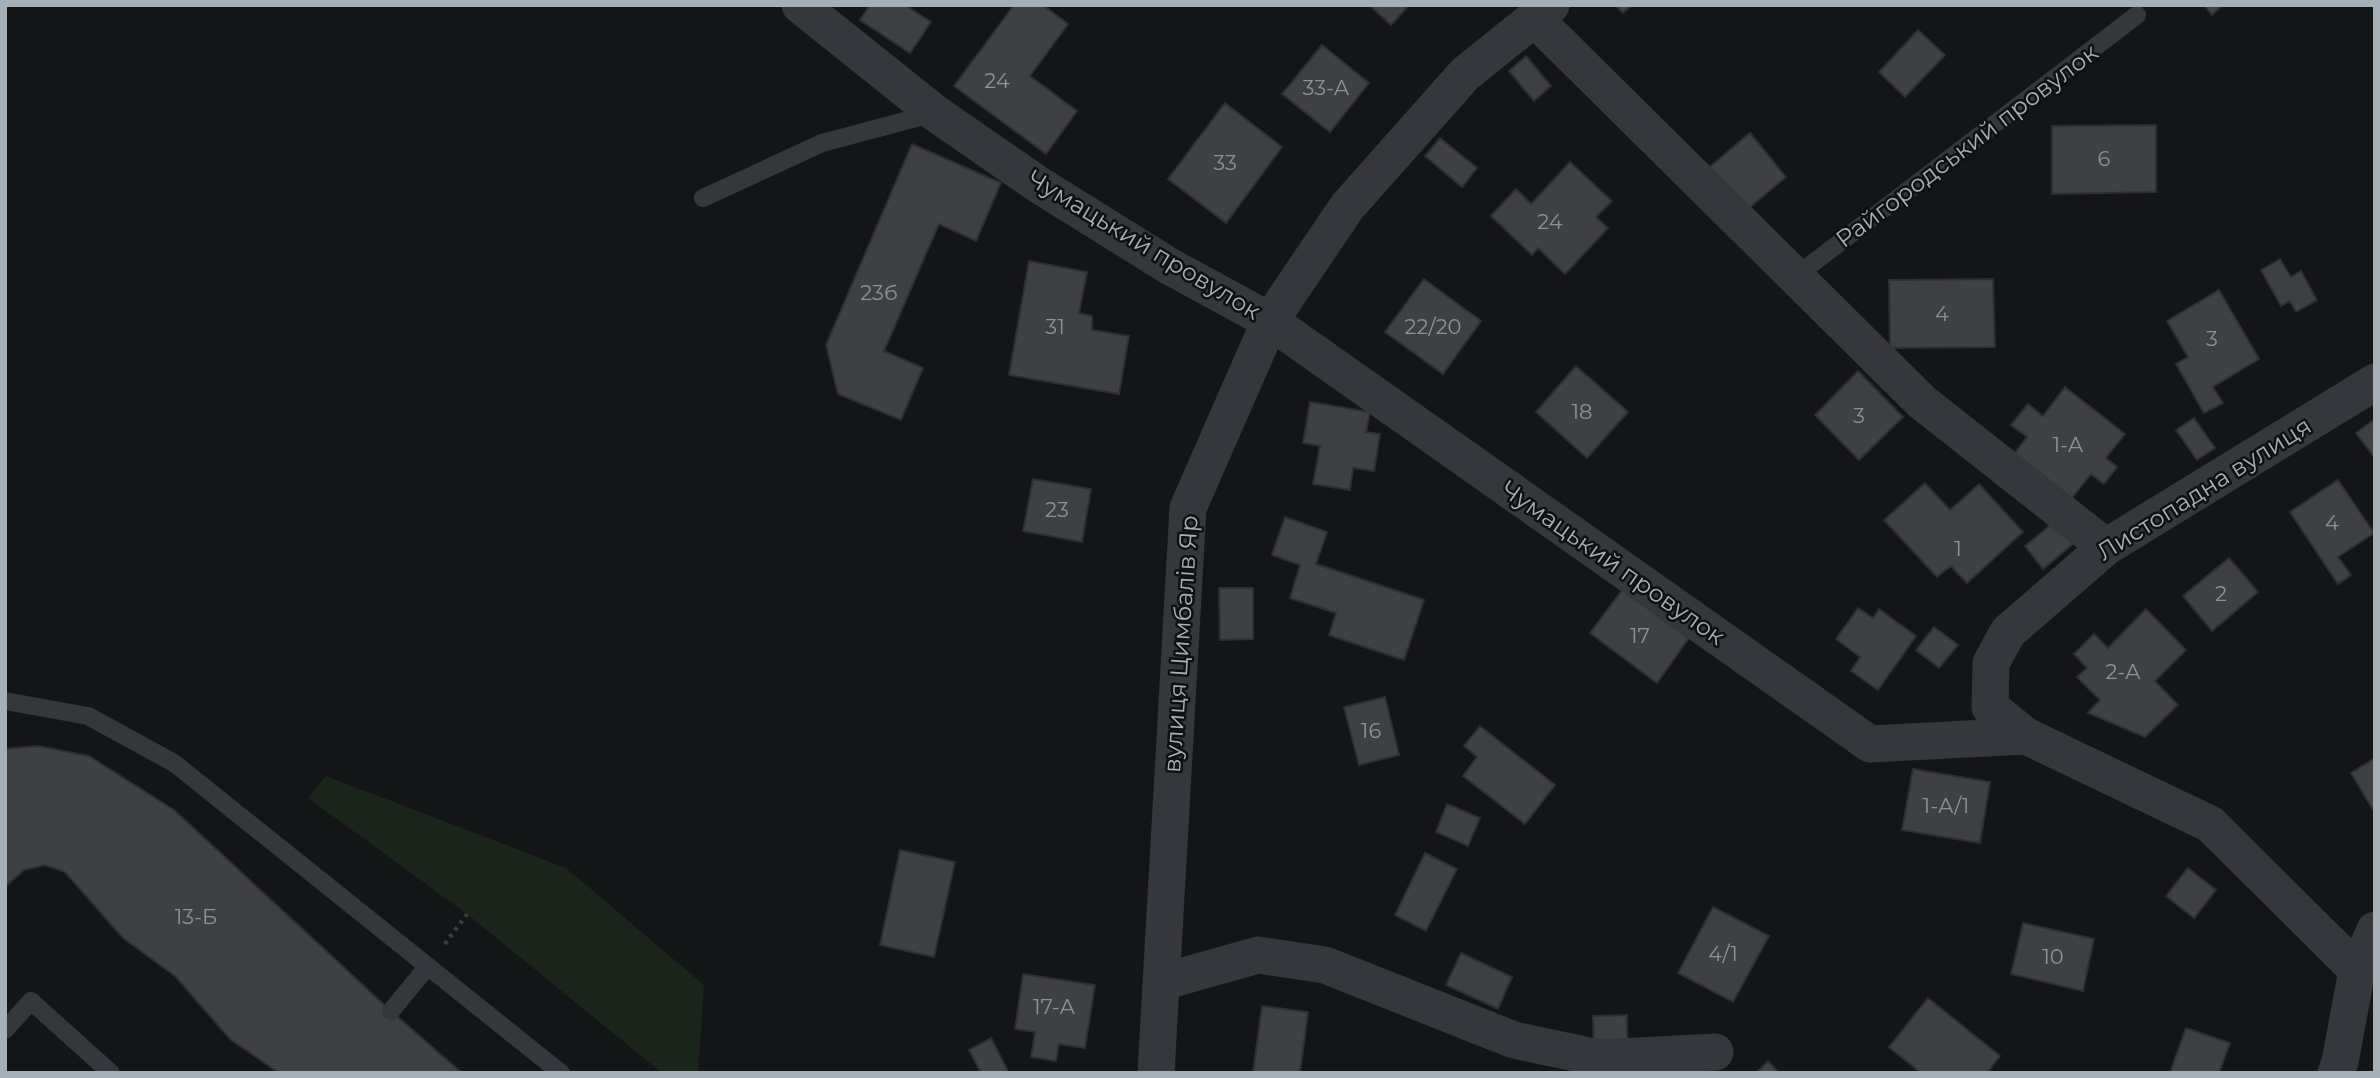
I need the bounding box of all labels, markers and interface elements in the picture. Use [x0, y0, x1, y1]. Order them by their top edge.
street label: Райгородський провулок [1830, 38, 2103, 254]
house number: 24 [984, 68, 1010, 93]
house number: 33-А [1303, 75, 1350, 100]
house number: 6 [2098, 146, 2111, 171]
house number: 33 [1213, 150, 1237, 175]
street label: Чумацький провулок [1023, 164, 1266, 326]
house number: 24 [1537, 209, 1563, 234]
house number: 23б [860, 280, 898, 305]
house number: 4 [1935, 301, 1949, 326]
house number: 31 [1045, 314, 1065, 339]
house number: 22/20 [1405, 314, 1461, 339]
house number: 3 [2206, 326, 2218, 351]
house number: 18 [1572, 399, 1592, 424]
house number: 3 [1853, 403, 1865, 428]
street label: Листопадна вулиця [2091, 411, 2316, 566]
house number: 1-А [2053, 432, 2084, 457]
street label: Чумацький провулок [1496, 474, 1731, 651]
house number: 23 [1045, 497, 1069, 522]
house number: 4 [2325, 510, 2339, 535]
street label: вулиця Цимбалів Яр [1157, 514, 1204, 774]
house number: 1 [1954, 536, 1962, 561]
house number: 2 [2215, 581, 2227, 606]
house number: 17 [1630, 623, 1650, 648]
house number: 2-А [2105, 659, 2141, 684]
house number: 16 [1361, 718, 1381, 743]
house number: 1-А/1 [1923, 793, 1969, 818]
house number: 13-Б [175, 904, 217, 929]
house number: 4/1 [1708, 941, 1738, 966]
house number: 10 [2042, 944, 2064, 969]
house number: 17-А [1033, 994, 1075, 1019]

